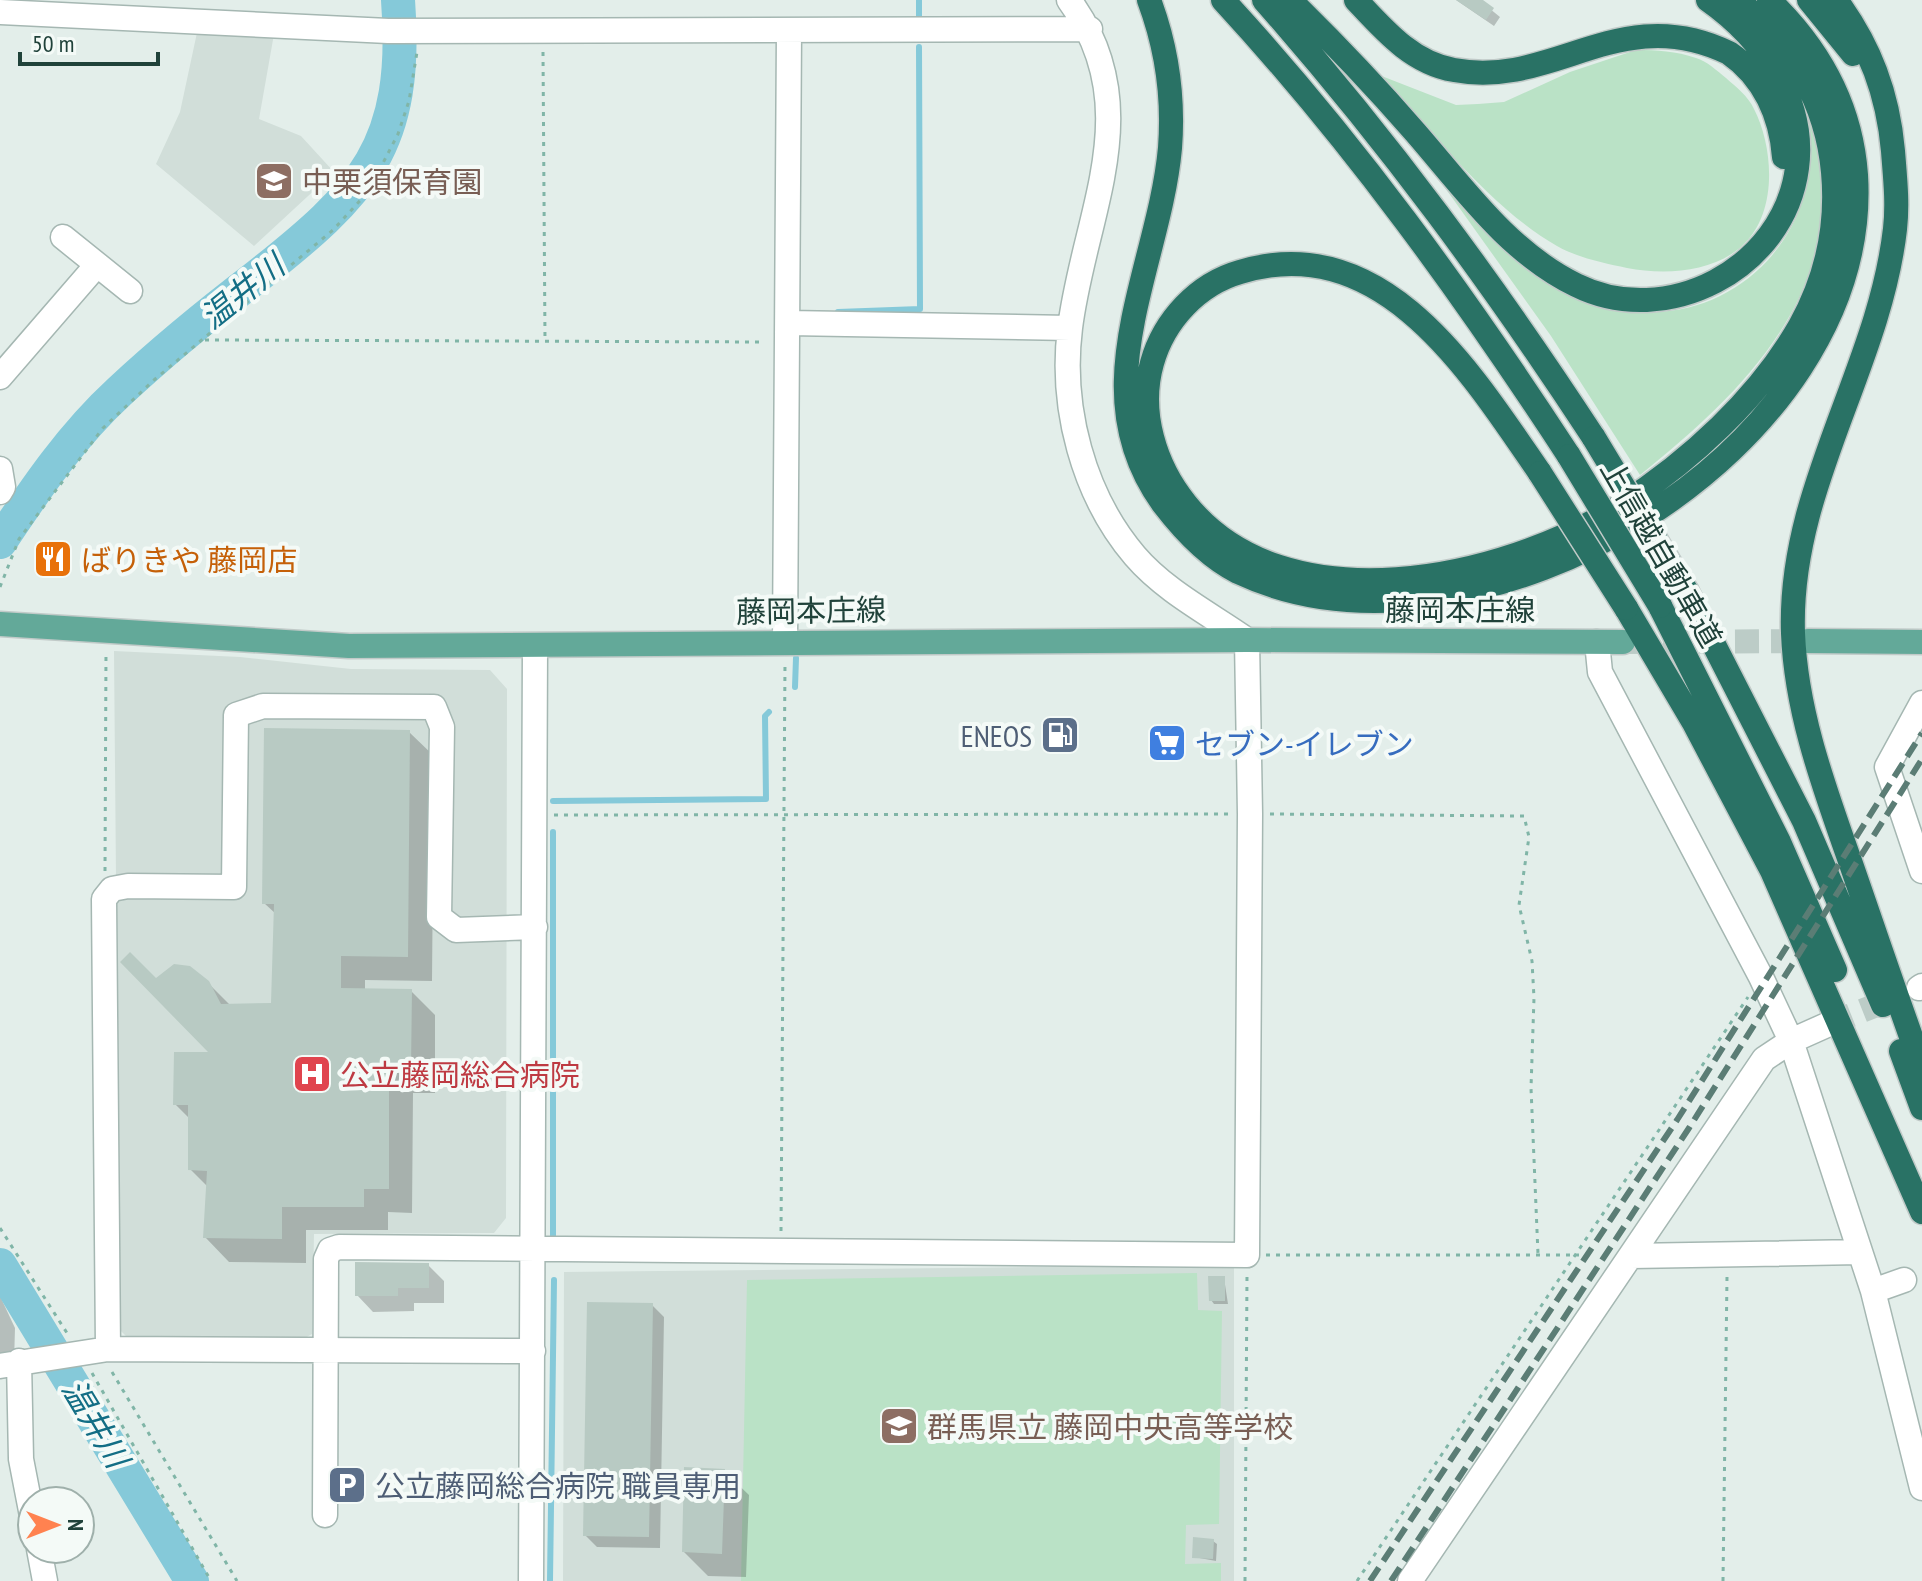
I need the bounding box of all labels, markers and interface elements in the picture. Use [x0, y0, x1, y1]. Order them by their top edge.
scale bar [20, 16, 158, 66]
text: 50 m [32, 28, 74, 59]
school or university icon: 中栗須保育園 [253, 160, 295, 202]
place label: 中栗須保育園 [302, 162, 482, 201]
water label: 温井川 [191, 243, 295, 338]
street label: 上信越自動車道 [1593, 452, 1731, 654]
restaurant icon: ばりきや 藤岡店 [32, 538, 74, 580]
place label: ばりきや 藤岡店 [81, 540, 297, 579]
street label: 藤岡本庄線 [736, 589, 886, 631]
street label: 藤岡本庄線 [1385, 590, 1535, 629]
fuel station icon: ENEOS [1039, 714, 1081, 756]
place label: ENEOS [961, 716, 1032, 755]
supermarket icon: セブン-イレブン [1146, 722, 1188, 764]
place label: セブン-イレブン [1195, 724, 1414, 763]
hospital icon: 公立藤岡総合病院 [291, 1053, 333, 1095]
place label: 公立藤岡総合病院 [340, 1055, 580, 1094]
water label: 温井川 [53, 1371, 140, 1478]
school or university icon: 群馬県立 藤岡中央高等学校 [878, 1405, 920, 1447]
place label: 群馬県立 藤岡中央高等学校 [927, 1407, 1293, 1446]
parking icon: 公立藤岡総合病院 職員専用 [326, 1464, 368, 1506]
place label: 公立藤岡総合病院 職員専用 [375, 1466, 741, 1505]
north arrow [16, 1485, 96, 1565]
text: N [62, 1519, 90, 1531]

